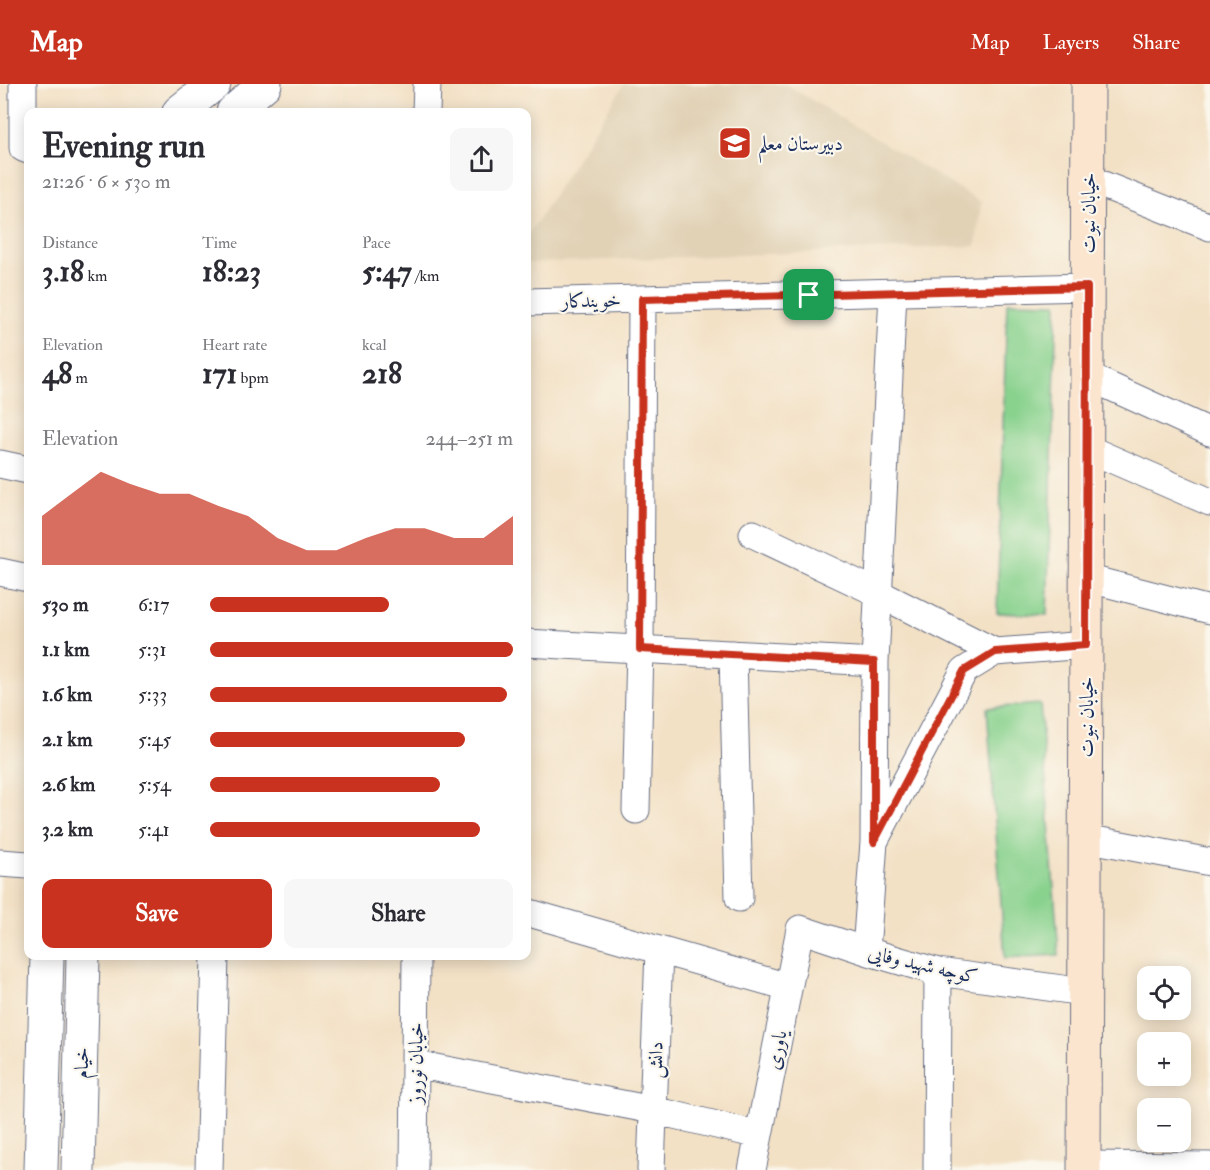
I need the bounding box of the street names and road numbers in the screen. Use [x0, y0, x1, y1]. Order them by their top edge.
street label: خیابان نبوت [1076, 173, 1101, 253]
street label: خویندکار [559, 287, 621, 314]
street label: خیابان نبوت [1074, 677, 1099, 757]
street label: کوچه شهید وفایی [865, 940, 980, 990]
street label: خیابان نوروز [402, 1022, 429, 1106]
street label: یاوری [760, 1027, 793, 1072]
street label: دانش [642, 1041, 670, 1079]
street label: خیام [69, 1047, 99, 1079]

